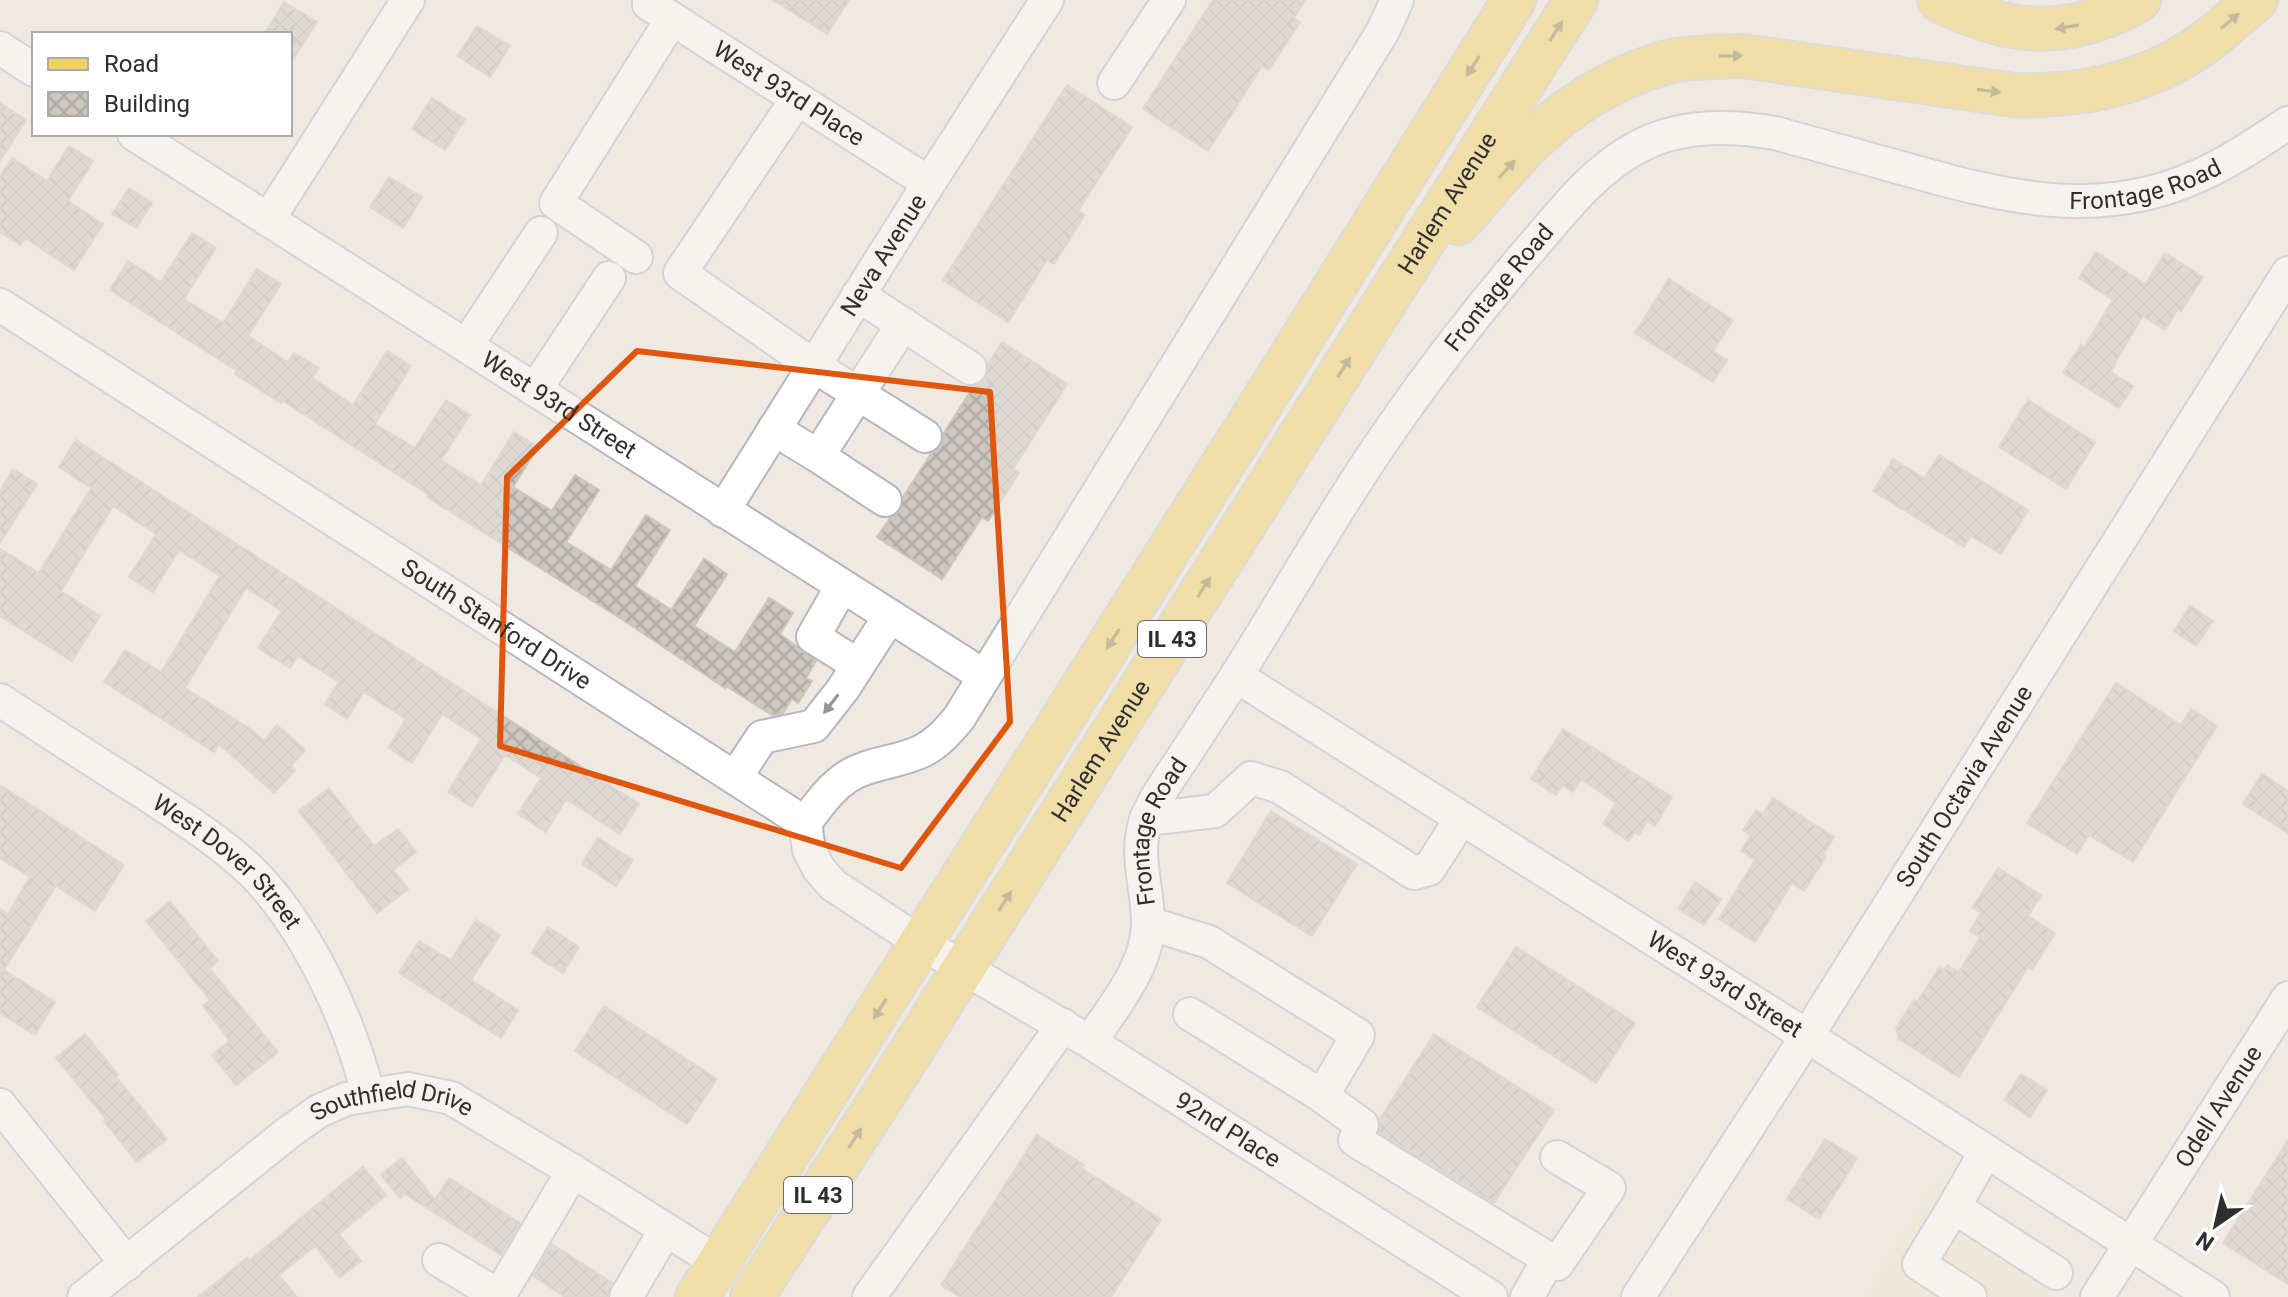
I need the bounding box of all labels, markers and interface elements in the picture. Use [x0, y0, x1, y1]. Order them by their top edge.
one-way arrow [2220, 14, 2240, 30]
one-way arrow [1549, 20, 1563, 42]
one-way arrow [2054, 21, 2079, 33]
legend [32, 32, 292, 136]
street label: West 93rd Place [708, 35, 870, 152]
text: Road [104, 50, 159, 78]
one-way arrow [1719, 50, 1744, 63]
one-way arrow [1466, 55, 1480, 77]
one-way arrow [1977, 85, 2002, 98]
text: Building [104, 90, 190, 118]
street label: Harlem Avenue [1392, 127, 1503, 279]
street label: Frontage Road [2069, 153, 2226, 215]
one-way arrow [1498, 159, 1515, 179]
street label: Neva Avenue [835, 189, 932, 321]
street label: Frontage Road [1439, 218, 1559, 357]
street label: West 93rd Street [477, 345, 642, 465]
one-way arrow [1336, 357, 1351, 378]
street label: South Stanford Drive [396, 553, 596, 696]
one-way arrow [1197, 576, 1211, 598]
road number: IL 43 [1138, 621, 1206, 657]
one-way arrow [1106, 629, 1121, 650]
street label: Harlem Avenue [1046, 675, 1156, 827]
street label: South Octavia Avenue [1890, 680, 2038, 892]
one-way arrow [823, 694, 839, 714]
street label: Frontage Road [1127, 752, 1193, 907]
street label: West Dover Street [148, 788, 307, 935]
one-way arrow [998, 890, 1012, 912]
street label: West 93rd Street [1642, 925, 1808, 1044]
one-way arrow [873, 998, 887, 1020]
street label: Odell Avenue [2169, 1040, 2268, 1173]
street label: Southfield Drive [305, 1074, 479, 1127]
street label: 92nd Place [1170, 1086, 1286, 1173]
one-way arrow [848, 1127, 863, 1148]
road number: IL 43 [784, 1177, 852, 1213]
north arrow [2176, 1185, 2256, 1265]
text: N [2192, 1226, 2219, 1256]

